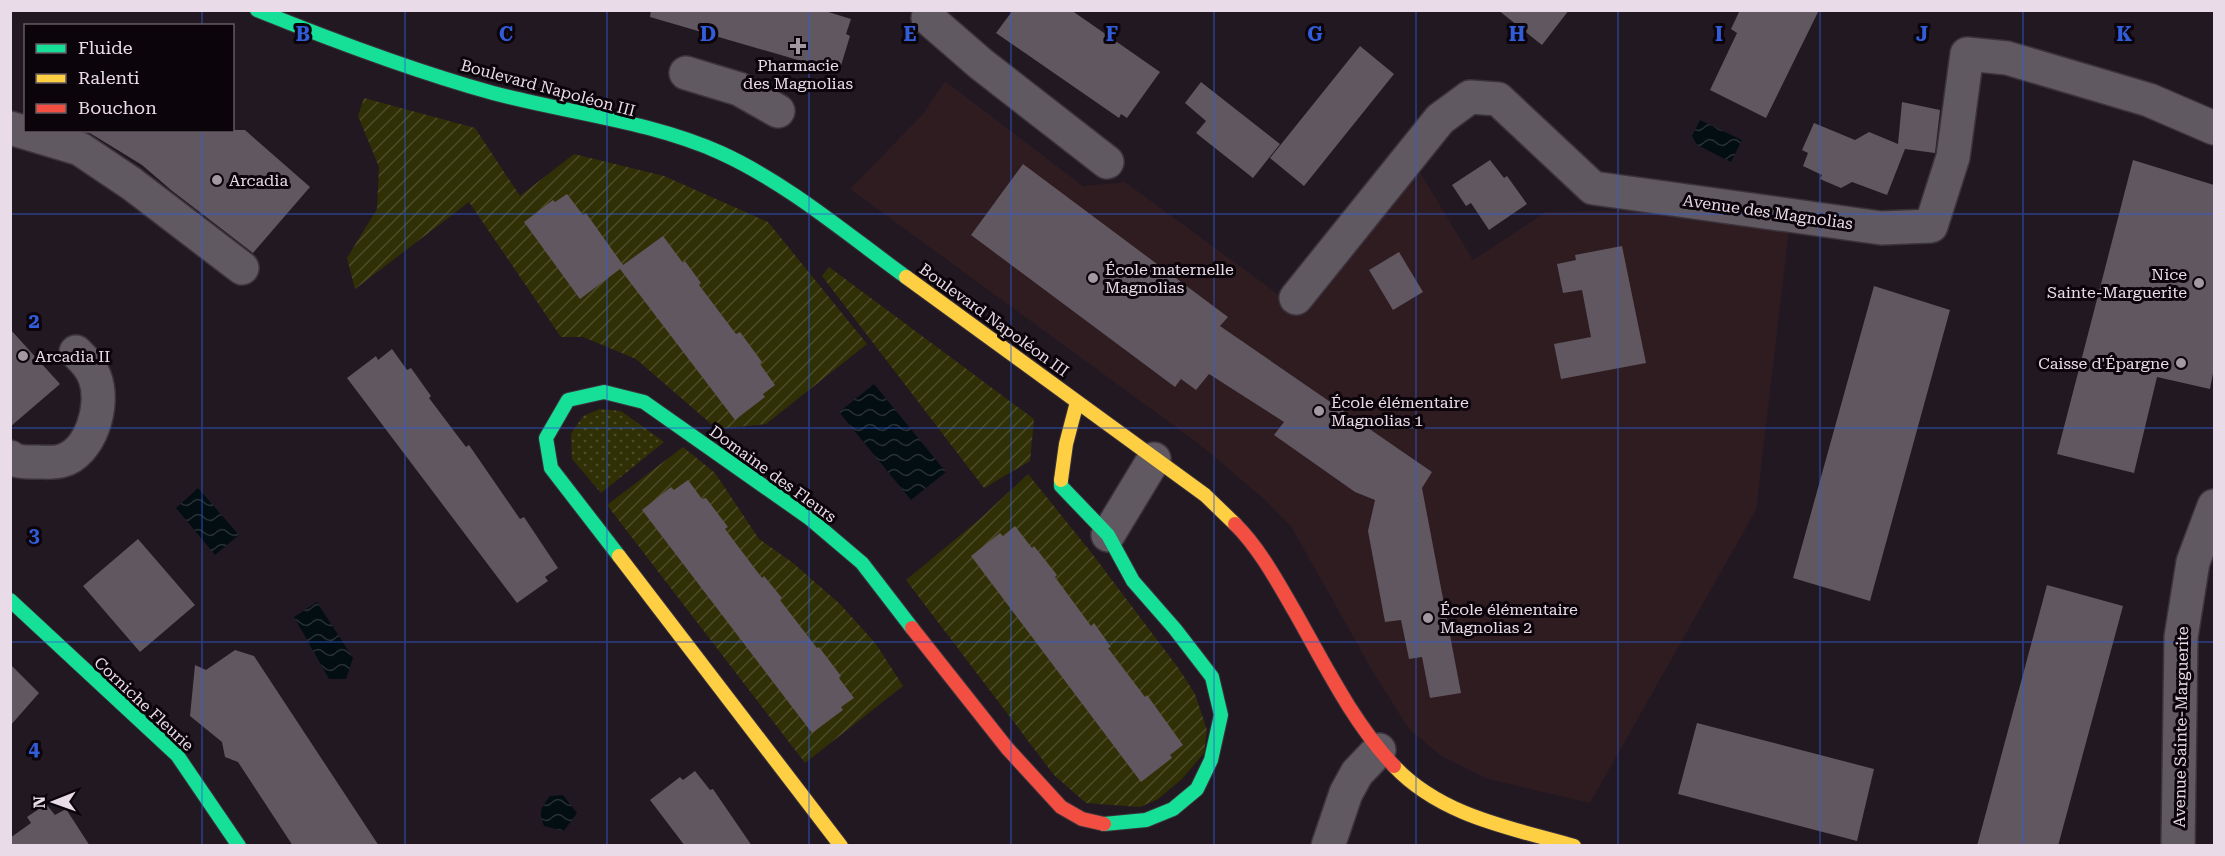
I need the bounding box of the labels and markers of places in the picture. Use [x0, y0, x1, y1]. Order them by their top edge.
marker: Pharmacie des Magnolias [791, 39, 805, 53]
place label: Pharmacie des Magnolias [743, 56, 853, 93]
place label: Arcadia [229, 171, 288, 190]
marker: Arcadia [210, 173, 224, 187]
place label: École maternelle Magnolias [1105, 260, 1234, 297]
place label: Nice Sainte-Marguerite [2047, 265, 2187, 302]
marker: École maternelle Magnolias [1086, 271, 1100, 285]
marker: Nice Sainte-Marguerite [2192, 276, 2206, 290]
place label: Arcadia II [35, 347, 110, 366]
marker: Arcadia II [16, 349, 30, 363]
place label: Caisse d'Épargne [2038, 354, 2169, 373]
marker: Caisse d'Épargne [2174, 356, 2188, 370]
place label: École élémentaire Magnolias 1 [1331, 393, 1469, 430]
marker: École élémentaire Magnolias 1 [1312, 404, 1326, 418]
place label: École élémentaire Magnolias 2 [1440, 600, 1578, 637]
marker: École élémentaire Magnolias 2 [1421, 611, 1435, 625]

